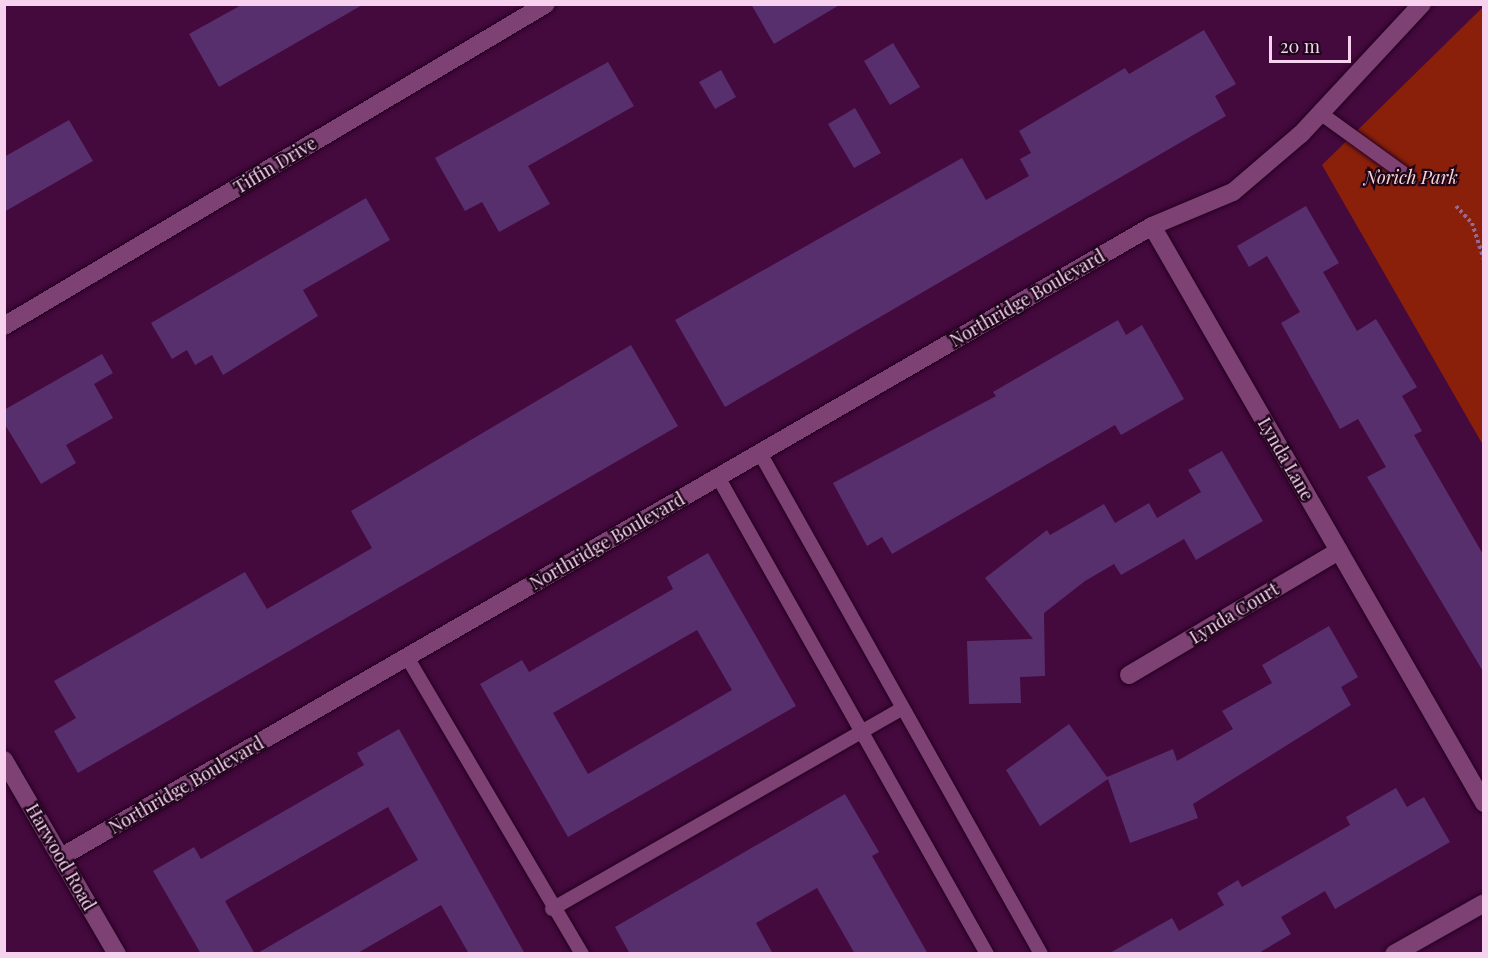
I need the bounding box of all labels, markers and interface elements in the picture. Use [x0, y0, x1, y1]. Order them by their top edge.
scale bar [1272, 24, 1354, 62]
text: 20 m [1280, 34, 1320, 58]
street label: Tiffin Drive [230, 132, 320, 198]
park label: Norich Park [1364, 166, 1458, 188]
street label: Northridge Boulevard [946, 245, 1108, 351]
street label: Lynda Lane [1253, 413, 1319, 505]
street label: Northridge Boulevard [526, 488, 688, 594]
street label: Lynda Court [1185, 578, 1283, 648]
street label: Northridge Boulevard [105, 732, 267, 838]
street label: Harwood Road [22, 800, 100, 914]

